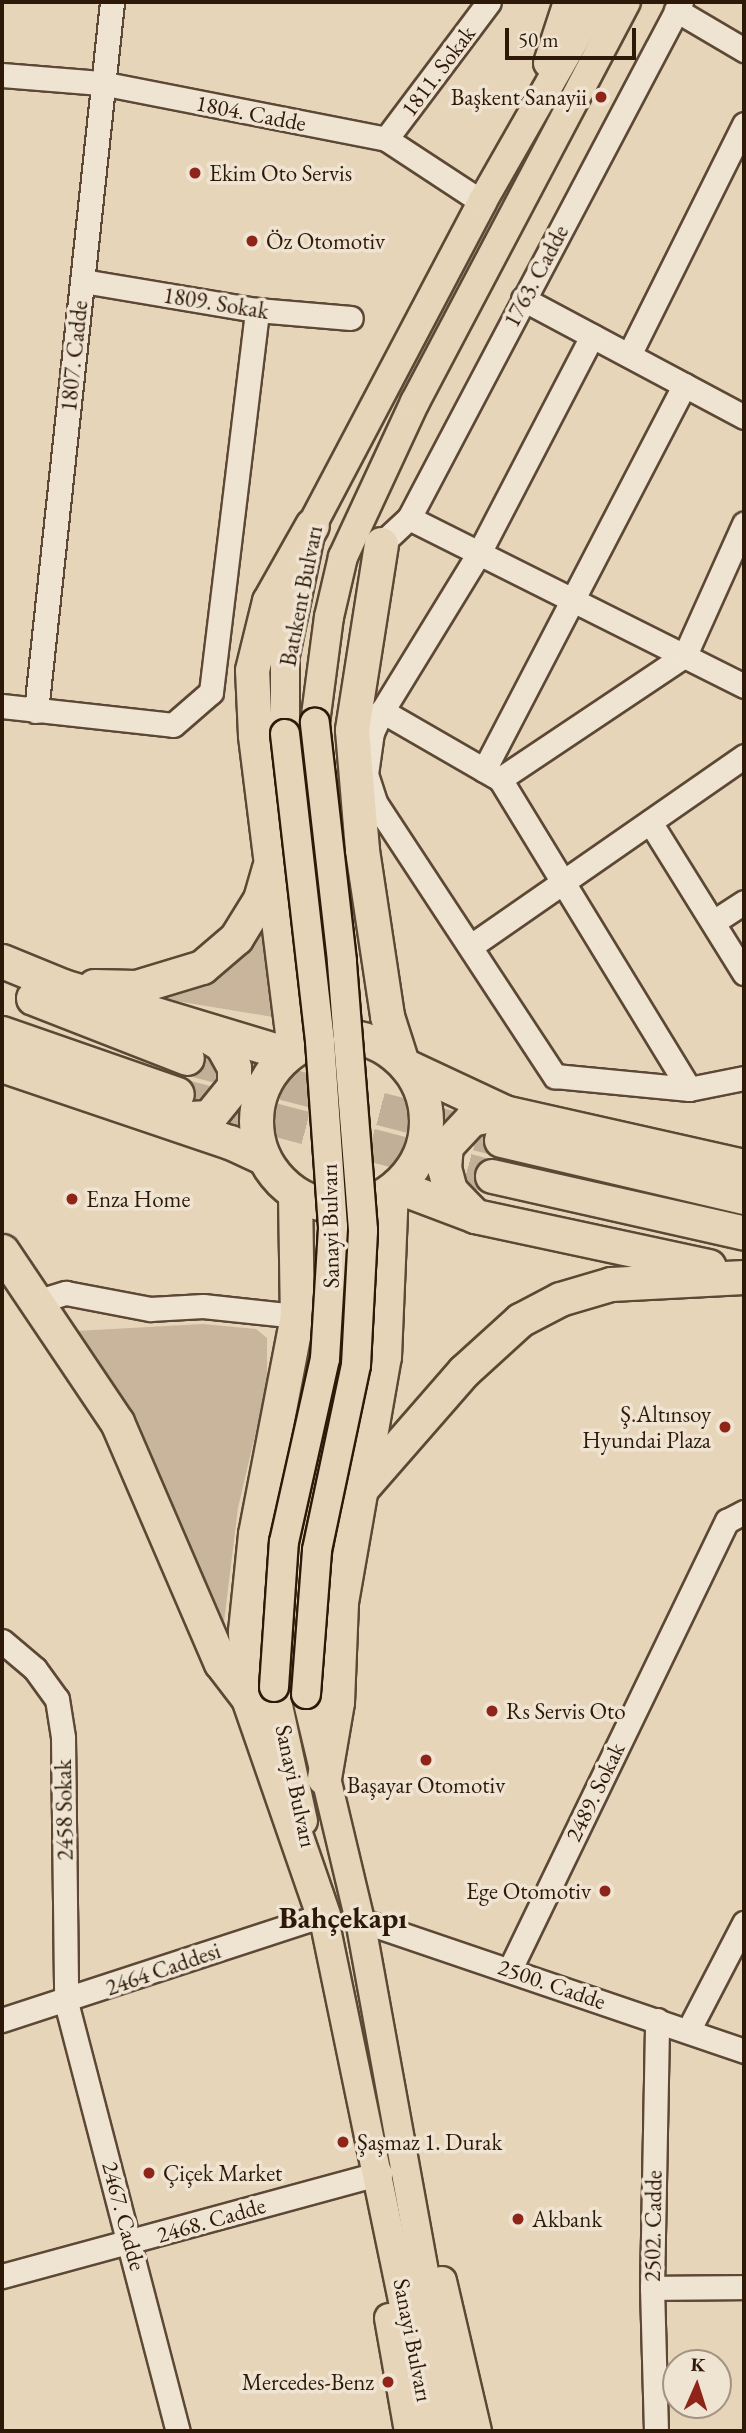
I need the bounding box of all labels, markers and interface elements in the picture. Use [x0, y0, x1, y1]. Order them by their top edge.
scale bar [508, 14, 639, 58]
street label: 1811. Sokak [395, 20, 481, 122]
text: 50 m [518, 26, 559, 53]
place label: Başkent Sanayii [451, 83, 587, 111]
street label: 1804. Cadde [193, 89, 309, 137]
marker: Başkent Sanayii [593, 89, 609, 105]
place label: Ekim Oto Servis [209, 159, 352, 187]
marker: Ekim Oto Servis [187, 165, 203, 181]
street label: 1763. Cadde [498, 220, 574, 332]
place label: Öz Otomotiv [266, 227, 385, 255]
marker: Öz Otomotiv [244, 233, 260, 249]
street label: 1809. Sokak [161, 281, 271, 325]
street label: 1807. Cadde [54, 299, 94, 413]
street label: Batıkent Bulvarı [274, 523, 328, 669]
street label: Sanayi Bulvarı [315, 1163, 345, 1289]
place label: Enza Home [86, 1185, 190, 1213]
marker: Enza Home [64, 1191, 80, 1207]
place label: Ş.Altınsoy Hyundai Plaza [582, 1400, 711, 1454]
marker: Ş.Altınsoy Hyundai Plaza [717, 1419, 733, 1435]
place label: Rs Servis Oto [506, 1697, 626, 1725]
marker: Rs Servis Oto [484, 1703, 500, 1719]
street label: Sanayi Bulvarı [270, 1722, 322, 1850]
street label: 2489. Sokak [559, 1738, 631, 1846]
marker: Başayar Otomotiv [418, 1752, 434, 1768]
street label: 2458 Sokak [49, 1759, 79, 1861]
place label: Başayar Otomotiv [347, 1771, 505, 1799]
place label: Ege Otomotiv [466, 1877, 591, 1905]
marker: Ege Otomotiv [597, 1883, 613, 1899]
district label: Bahçekapı [279, 1900, 407, 1936]
street label: 2464 Caddesi [102, 1936, 224, 2002]
street label: 2500. Cadde [495, 1953, 609, 2015]
place label: Şaşmaz 1. Durak [357, 2128, 502, 2156]
marker: Şaşmaz 1. Durak [335, 2134, 351, 2150]
street label: 2467. Cadde [96, 2158, 152, 2274]
place label: Çiçek Market [163, 2159, 282, 2187]
marker: Çiçek Market [141, 2165, 157, 2181]
street label: 2502. Cadde [638, 2170, 668, 2282]
street label: 2468. Cadde [153, 2191, 269, 2249]
place label: Akbank [532, 2205, 602, 2233]
marker: Akbank [510, 2211, 526, 2227]
street label: Sanayi Bulvarı [388, 2276, 438, 2404]
north arrow [662, 2349, 732, 2419]
text: K [690, 2352, 706, 2377]
place label: Mercedes-Benz [242, 2368, 374, 2396]
marker: Mercedes-Benz [380, 2374, 396, 2390]

